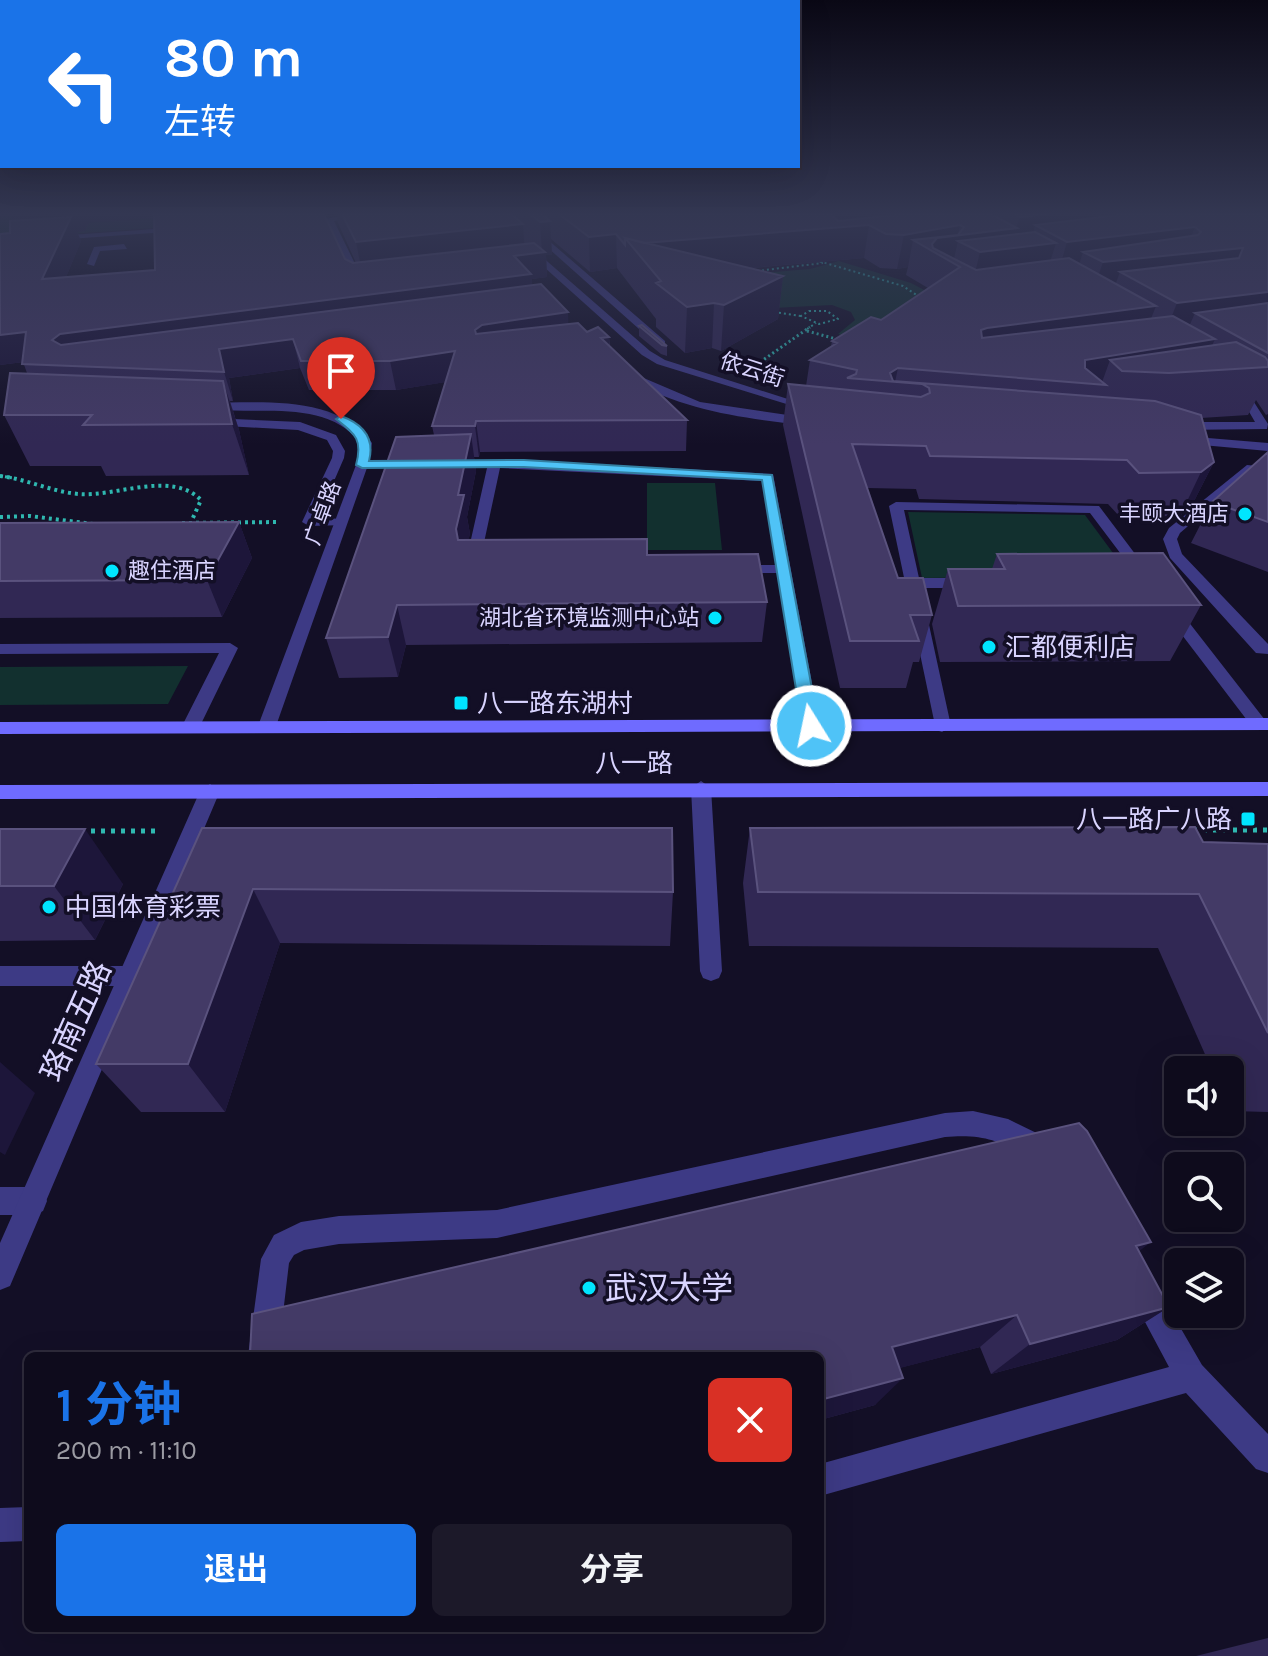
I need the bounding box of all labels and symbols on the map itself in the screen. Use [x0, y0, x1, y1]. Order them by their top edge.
pin [307, 337, 375, 419]
street label: 依云街 [717, 347, 787, 393]
street label: 广卓路 [299, 478, 347, 548]
place label: 丰颐大酒店 [1119, 501, 1229, 527]
marker: 丰颐大酒店 [1236, 505, 1254, 523]
place label: 趣住酒店 [128, 558, 216, 584]
marker: 趣住酒店 [103, 562, 121, 580]
place label: 湖北省环境监测中心站 [479, 605, 699, 631]
marker: 湖北省环境监测中心站 [706, 609, 724, 627]
place label: 汇都便利店 [1005, 632, 1135, 663]
marker: 汇都便利店 [980, 638, 998, 656]
position arrow [769, 684, 853, 768]
place label: 八一路东湖村 [477, 688, 633, 719]
marker: 八一路东湖村 [452, 694, 470, 712]
street label: 八一路 [595, 748, 673, 779]
place label: 八一路广八路 [1076, 804, 1232, 835]
marker: 八一路广八路 [1239, 810, 1257, 828]
place label: 中国体育彩票 [65, 892, 221, 923]
marker: 中国体育彩票 [40, 898, 58, 916]
street label: 珞南五路 [33, 955, 119, 1087]
place label: 武汉大学 [605, 1270, 733, 1307]
marker: 武汉大学 [580, 1279, 598, 1297]

